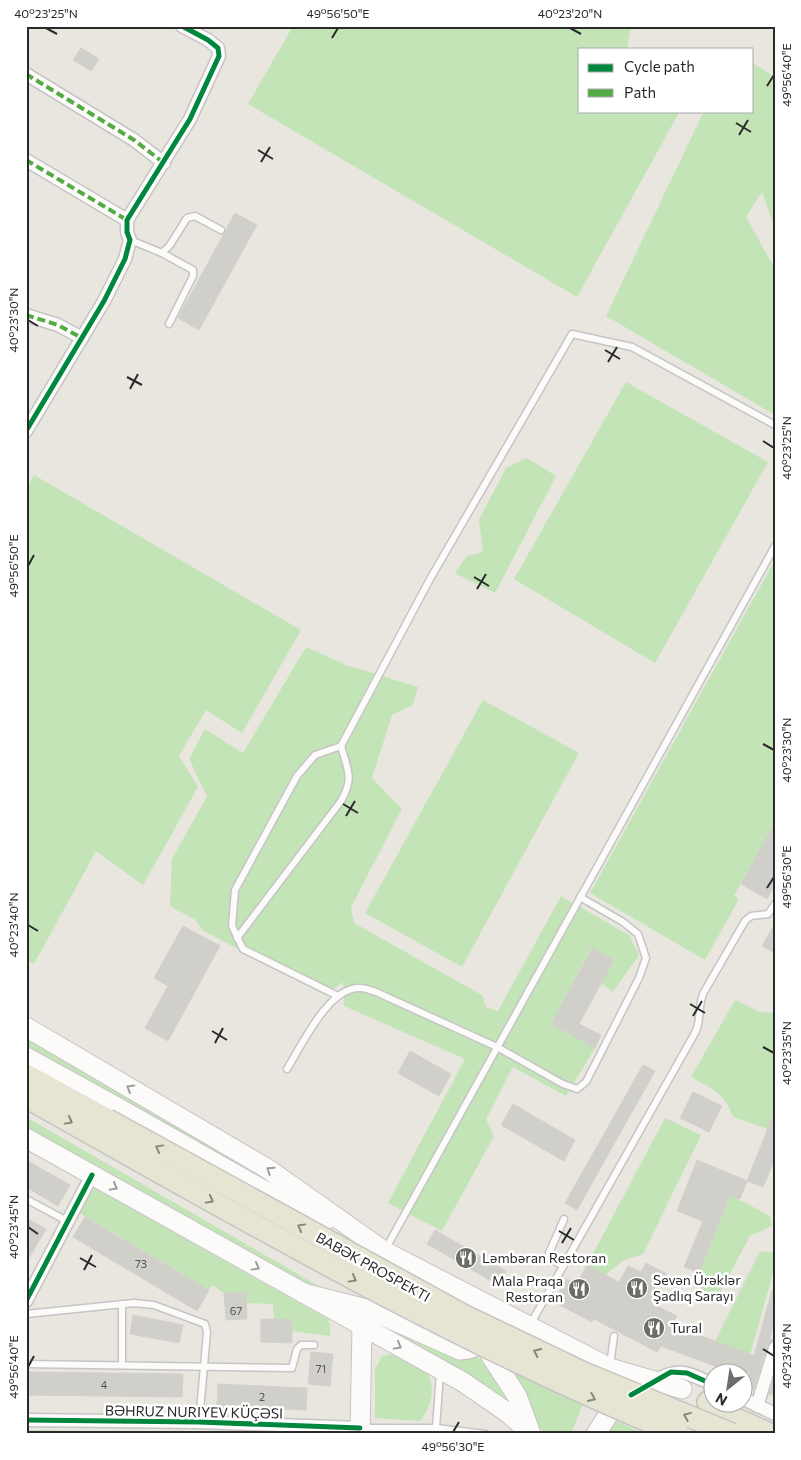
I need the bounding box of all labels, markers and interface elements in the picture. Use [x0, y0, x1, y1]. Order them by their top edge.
text: 40°23'25"N [14, 6, 78, 20]
text: 49°56'50"E [306, 6, 370, 20]
text: 40°23'20"N [538, 6, 602, 20]
text: 49°56'40"E [779, 43, 793, 107]
legend [578, 48, 754, 112]
text: Cycle path [624, 57, 695, 75]
text: Path [624, 83, 656, 101]
text: 40°23'30"N [6, 288, 20, 352]
text: 40°23'25"N [779, 416, 793, 480]
text: 49°56'50"E [6, 534, 20, 598]
text: 40°23'30"N [779, 718, 793, 782]
text: 49°56'30"E [779, 846, 793, 908]
text: 40°23'40"N [6, 892, 20, 958]
text: 40°23'35"N [779, 1021, 793, 1085]
one-way arrow [127, 1084, 136, 1094]
one-way arrow [63, 1114, 72, 1124]
one-way arrow [155, 1144, 164, 1154]
one-way arrow [266, 1167, 275, 1177]
one-way arrow [109, 1181, 118, 1191]
one-way arrow [205, 1194, 214, 1204]
text: 40°23'45"N [6, 1195, 20, 1259]
one-way arrow [297, 1223, 306, 1233]
street label: BABƏK PROSPEKTI [313, 1228, 433, 1305]
restaurant icon: Ləmbəran Restoran [454, 1246, 478, 1270]
place label: Ləmbəran Restoran [482, 1249, 606, 1266]
house number: 73 [135, 1257, 147, 1270]
one-way arrow [251, 1261, 260, 1271]
place label: Sevən Ürəklər Şadlıq Sarayı [653, 1271, 741, 1304]
one-way arrow [347, 1272, 356, 1282]
place label: Mala Praqa Restoran [492, 1272, 563, 1305]
restaurant icon: Sevən Ürəklər Şadlıq Sarayı [625, 1276, 649, 1300]
restaurant icon: Mala Praqa Restoran [567, 1277, 591, 1301]
house number: 67 [230, 1304, 242, 1317]
restaurant icon: Tural [642, 1316, 666, 1340]
place label: Tural [670, 1319, 702, 1336]
text: 40°23'40"N [779, 1323, 793, 1389]
text: 49°56'40"E [6, 1335, 20, 1399]
one-way arrow [393, 1340, 402, 1350]
one-way arrow [533, 1347, 542, 1358]
house number: 71 [316, 1362, 326, 1375]
north arrow [704, 1362, 754, 1412]
house number: 4 [101, 1378, 108, 1391]
house number: 2 [259, 1390, 265, 1403]
text: N [712, 1390, 730, 1410]
one-way arrow [587, 1391, 596, 1402]
street label: BƏHRUZ NURIYEV KÜÇƏSI [105, 1401, 283, 1422]
one-way arrow [683, 1411, 692, 1422]
text: 49°56'30"E [422, 1439, 484, 1453]

